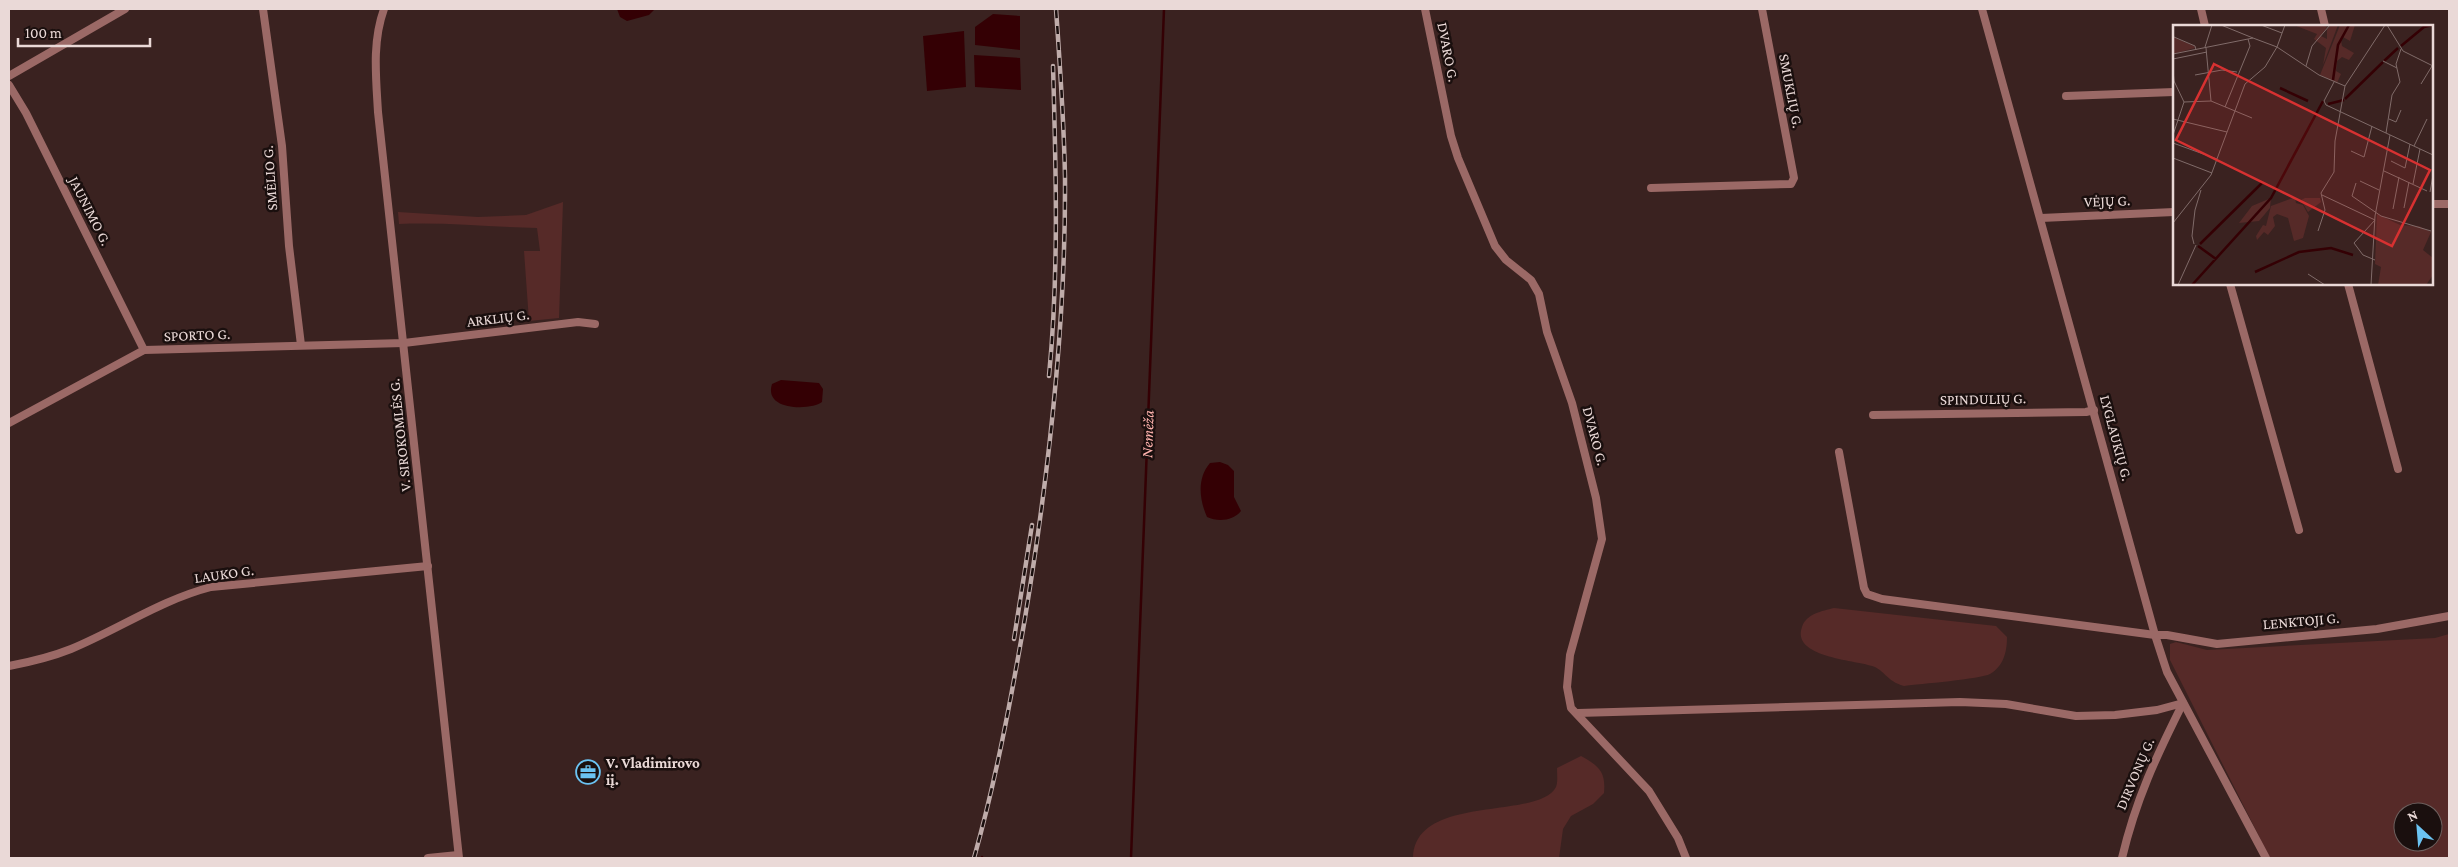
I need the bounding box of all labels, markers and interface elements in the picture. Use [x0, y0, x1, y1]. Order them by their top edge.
scale bar [18, 15, 150, 47]
street label: DVARO G. [1434, 21, 1462, 83]
text: 100 m [25, 25, 62, 41]
inset map [2173, 25, 2433, 285]
street label: SMUKLIŲ G. [1775, 53, 1806, 130]
street label: SMĖLIO G. [260, 145, 280, 211]
street label: JAUNIMO G. [64, 172, 114, 249]
street label: VĖJŲ G. [2083, 192, 2131, 211]
street label: ARKLIŲ G. [466, 306, 530, 331]
street label: SPORTO G. [164, 326, 230, 344]
street label: V. SIROKOMLĖS G. [386, 378, 414, 492]
street label: SPINDULIŲ G. [1940, 390, 2026, 409]
street label: LYGLAUKIŲ G. [2096, 393, 2135, 483]
street label: DVARO G. [1579, 405, 1611, 467]
water label: Nemėža [1138, 409, 1157, 458]
street label: LAUKO G. [193, 562, 255, 586]
street label: LENKTOJI G. [2262, 610, 2340, 633]
street label: DIRVONŲ G. [2113, 736, 2158, 813]
place label: V. Vladimirovo iį. [605, 755, 700, 788]
office icon: V. Vladimirovo iį. [575, 759, 601, 785]
north arrow [2393, 802, 2443, 852]
text: N [2405, 806, 2421, 825]

